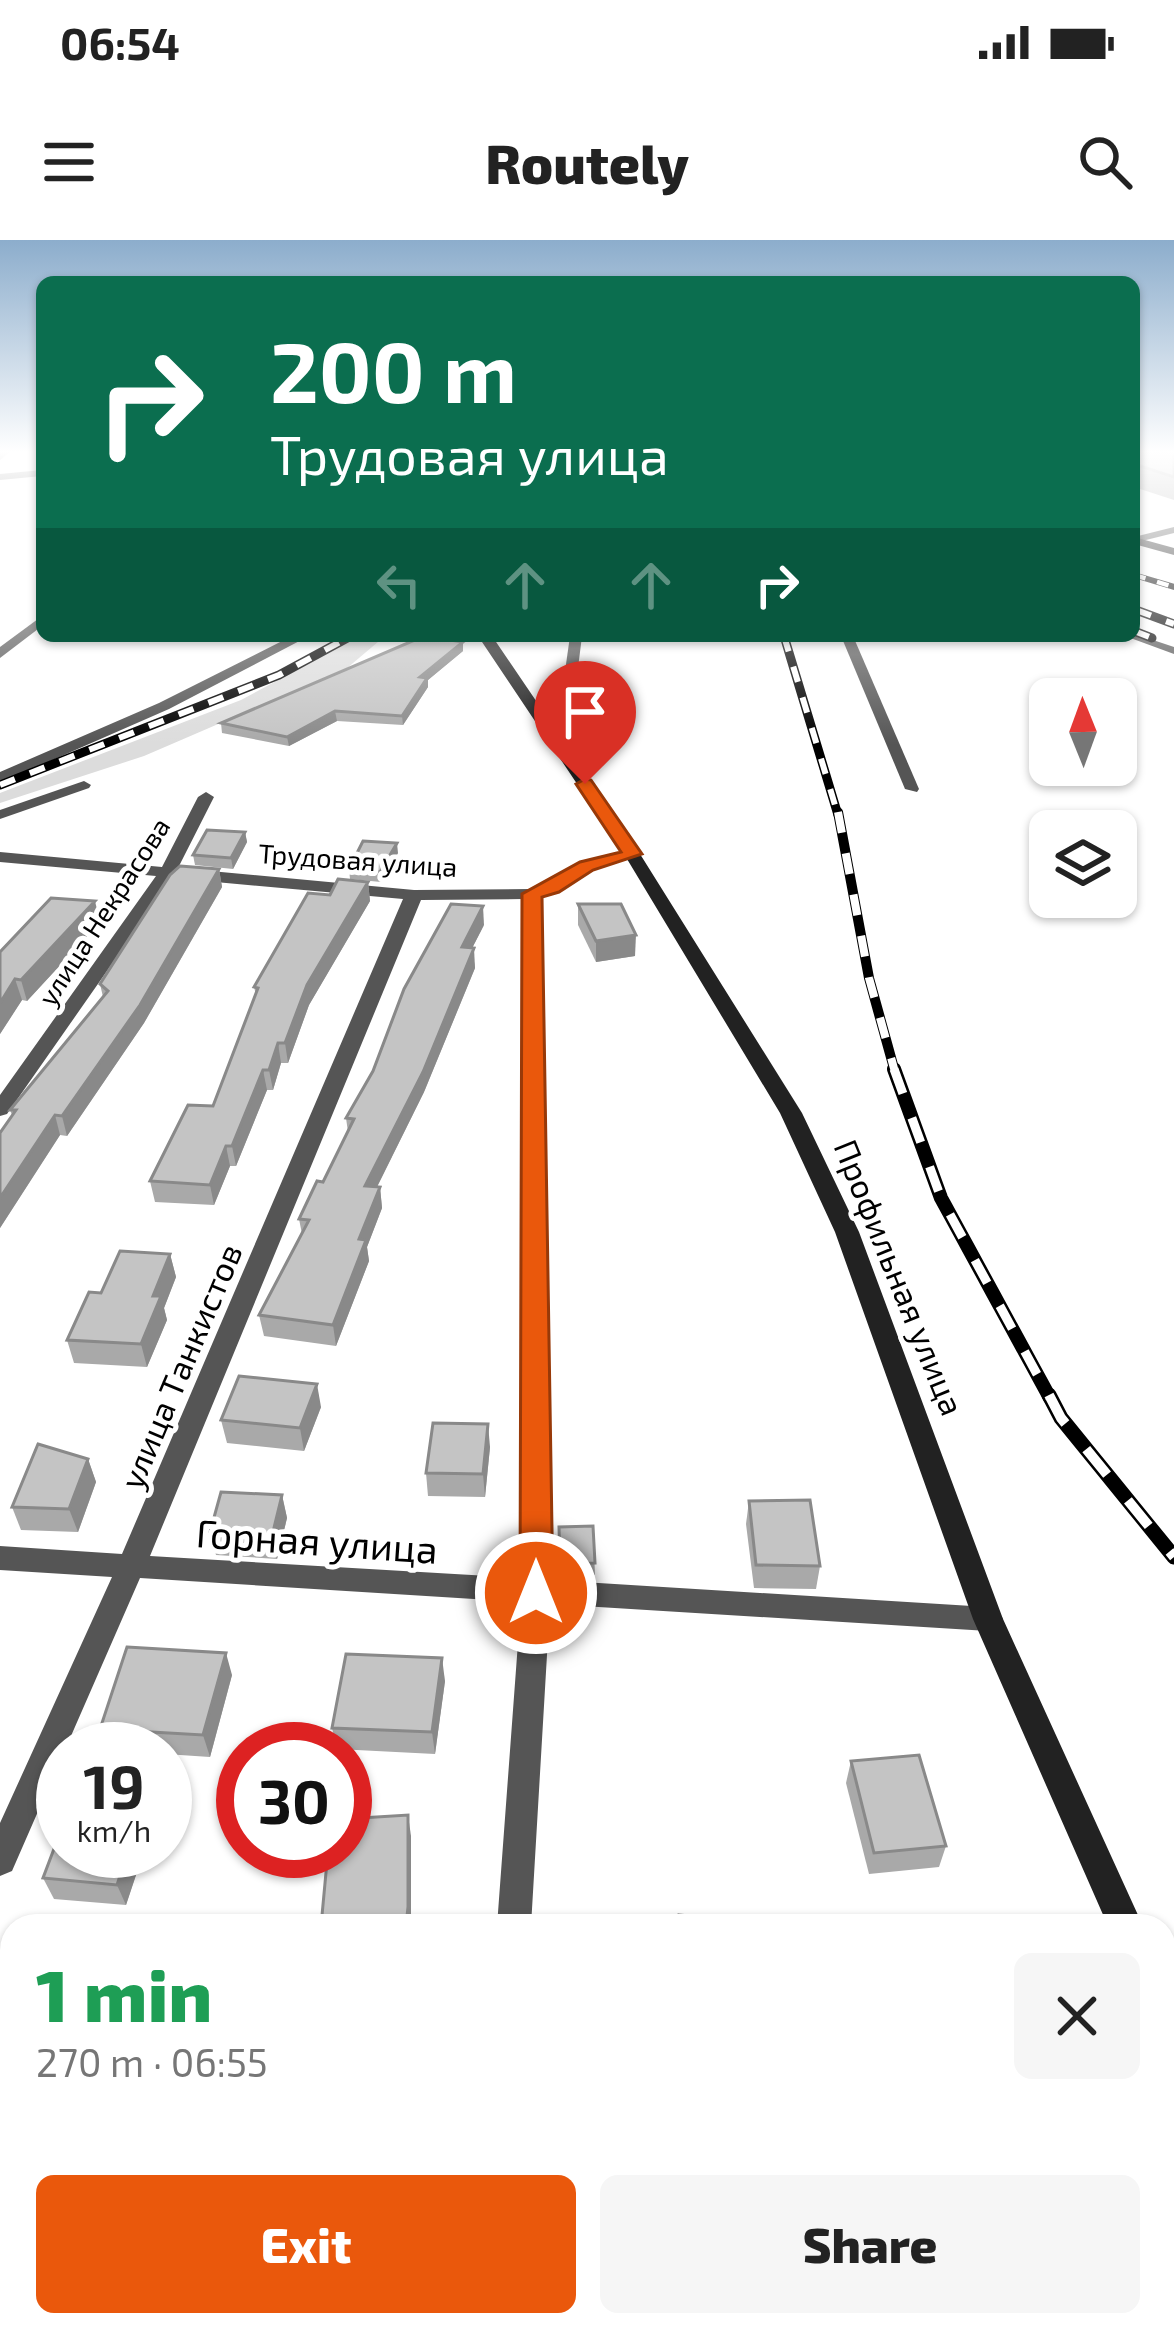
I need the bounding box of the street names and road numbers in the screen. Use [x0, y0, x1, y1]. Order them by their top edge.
street label: улица Некрасова [30, 811, 176, 1011]
street label: Трудовая улица [257, 836, 459, 883]
street label: Профильная улица [826, 1133, 974, 1421]
street label: улица Танкистов [110, 1237, 251, 1495]
street label: Горная улица [195, 1508, 439, 1573]

